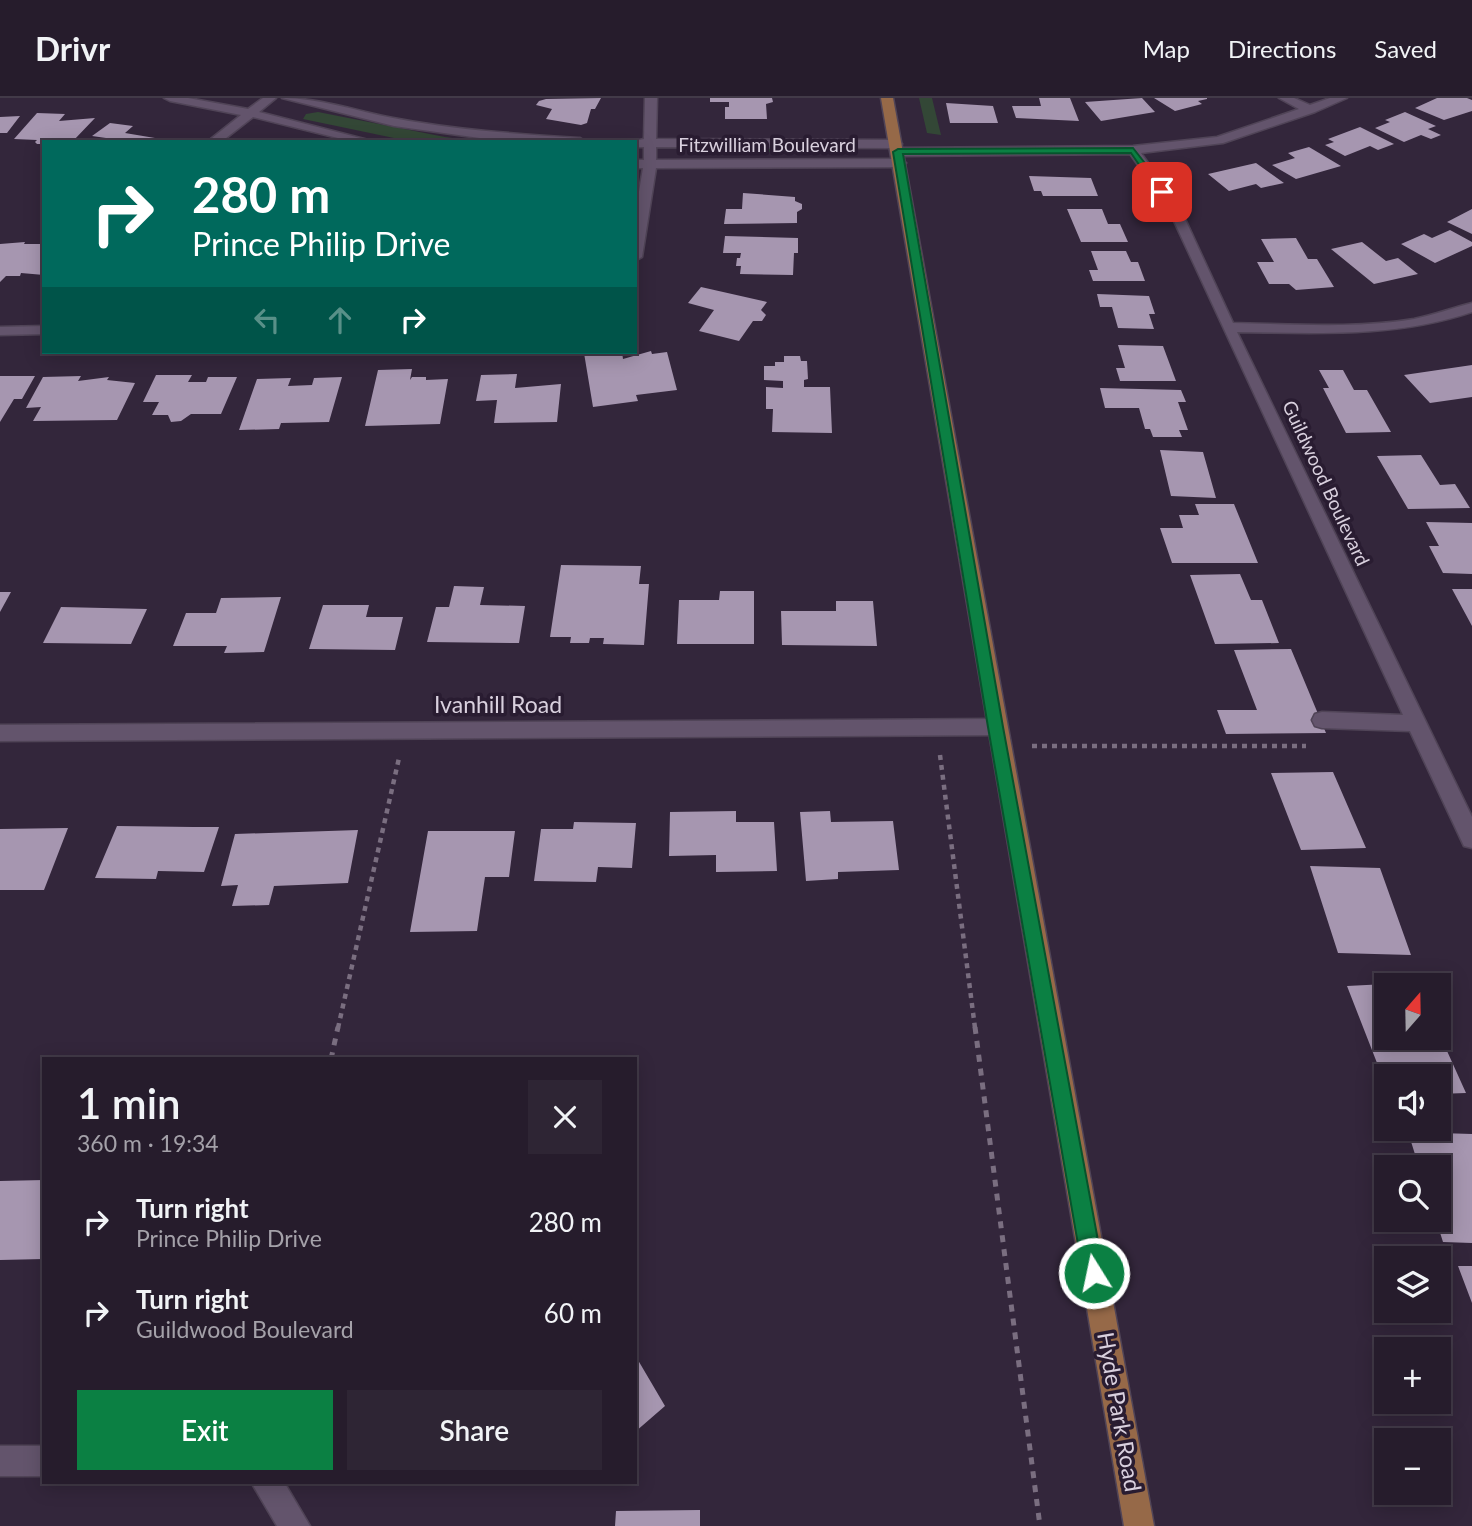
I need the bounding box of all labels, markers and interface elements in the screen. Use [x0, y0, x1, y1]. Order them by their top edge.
text: Drivr [35, 28, 110, 68]
text: Map [1143, 34, 1190, 63]
text: Directions [1228, 34, 1336, 63]
text: Saved [1374, 34, 1437, 63]
street label: Fitzwilliam Boulevard [678, 133, 856, 156]
pin [1132, 162, 1192, 222]
text: 280 m [192, 165, 330, 223]
icon: right [77, 168, 168, 259]
icon: arrive [1143, 173, 1181, 211]
text: Prince Philip Drive [192, 224, 450, 263]
icon: left [248, 301, 286, 339]
icon: ahead [321, 301, 359, 339]
icon: right [394, 301, 432, 339]
street label: Guildwood Boulevard [1278, 396, 1375, 569]
street label: Ivanhill Road [434, 690, 562, 718]
north arrow [1374, 973, 1451, 1050]
map controls [1374, 973, 1451, 1505]
button: sound [1374, 1064, 1451, 1141]
text: 1 min [77, 1078, 181, 1128]
button: close [528, 1080, 602, 1154]
text: 360 m · 19:34 [77, 1129, 219, 1157]
button: search [1374, 1155, 1451, 1232]
text: Turn right [136, 1192, 249, 1224]
icon: right [77, 1203, 115, 1241]
text: 280 m [529, 1206, 602, 1238]
text: Prince Philip Drive [136, 1224, 322, 1252]
position arrow [1057, 1236, 1131, 1310]
button: layers [1374, 1246, 1451, 1323]
text: Turn right [136, 1283, 249, 1315]
icon: right [77, 1294, 115, 1332]
text: 60 m [544, 1297, 602, 1329]
text: Guildwood Boulevard [136, 1315, 354, 1343]
street label: Hyde Park Road [1092, 1330, 1148, 1494]
button: + [1374, 1337, 1451, 1414]
button: Exit [77, 1390, 333, 1470]
button: Share [347, 1390, 602, 1470]
button: − [1374, 1428, 1451, 1505]

